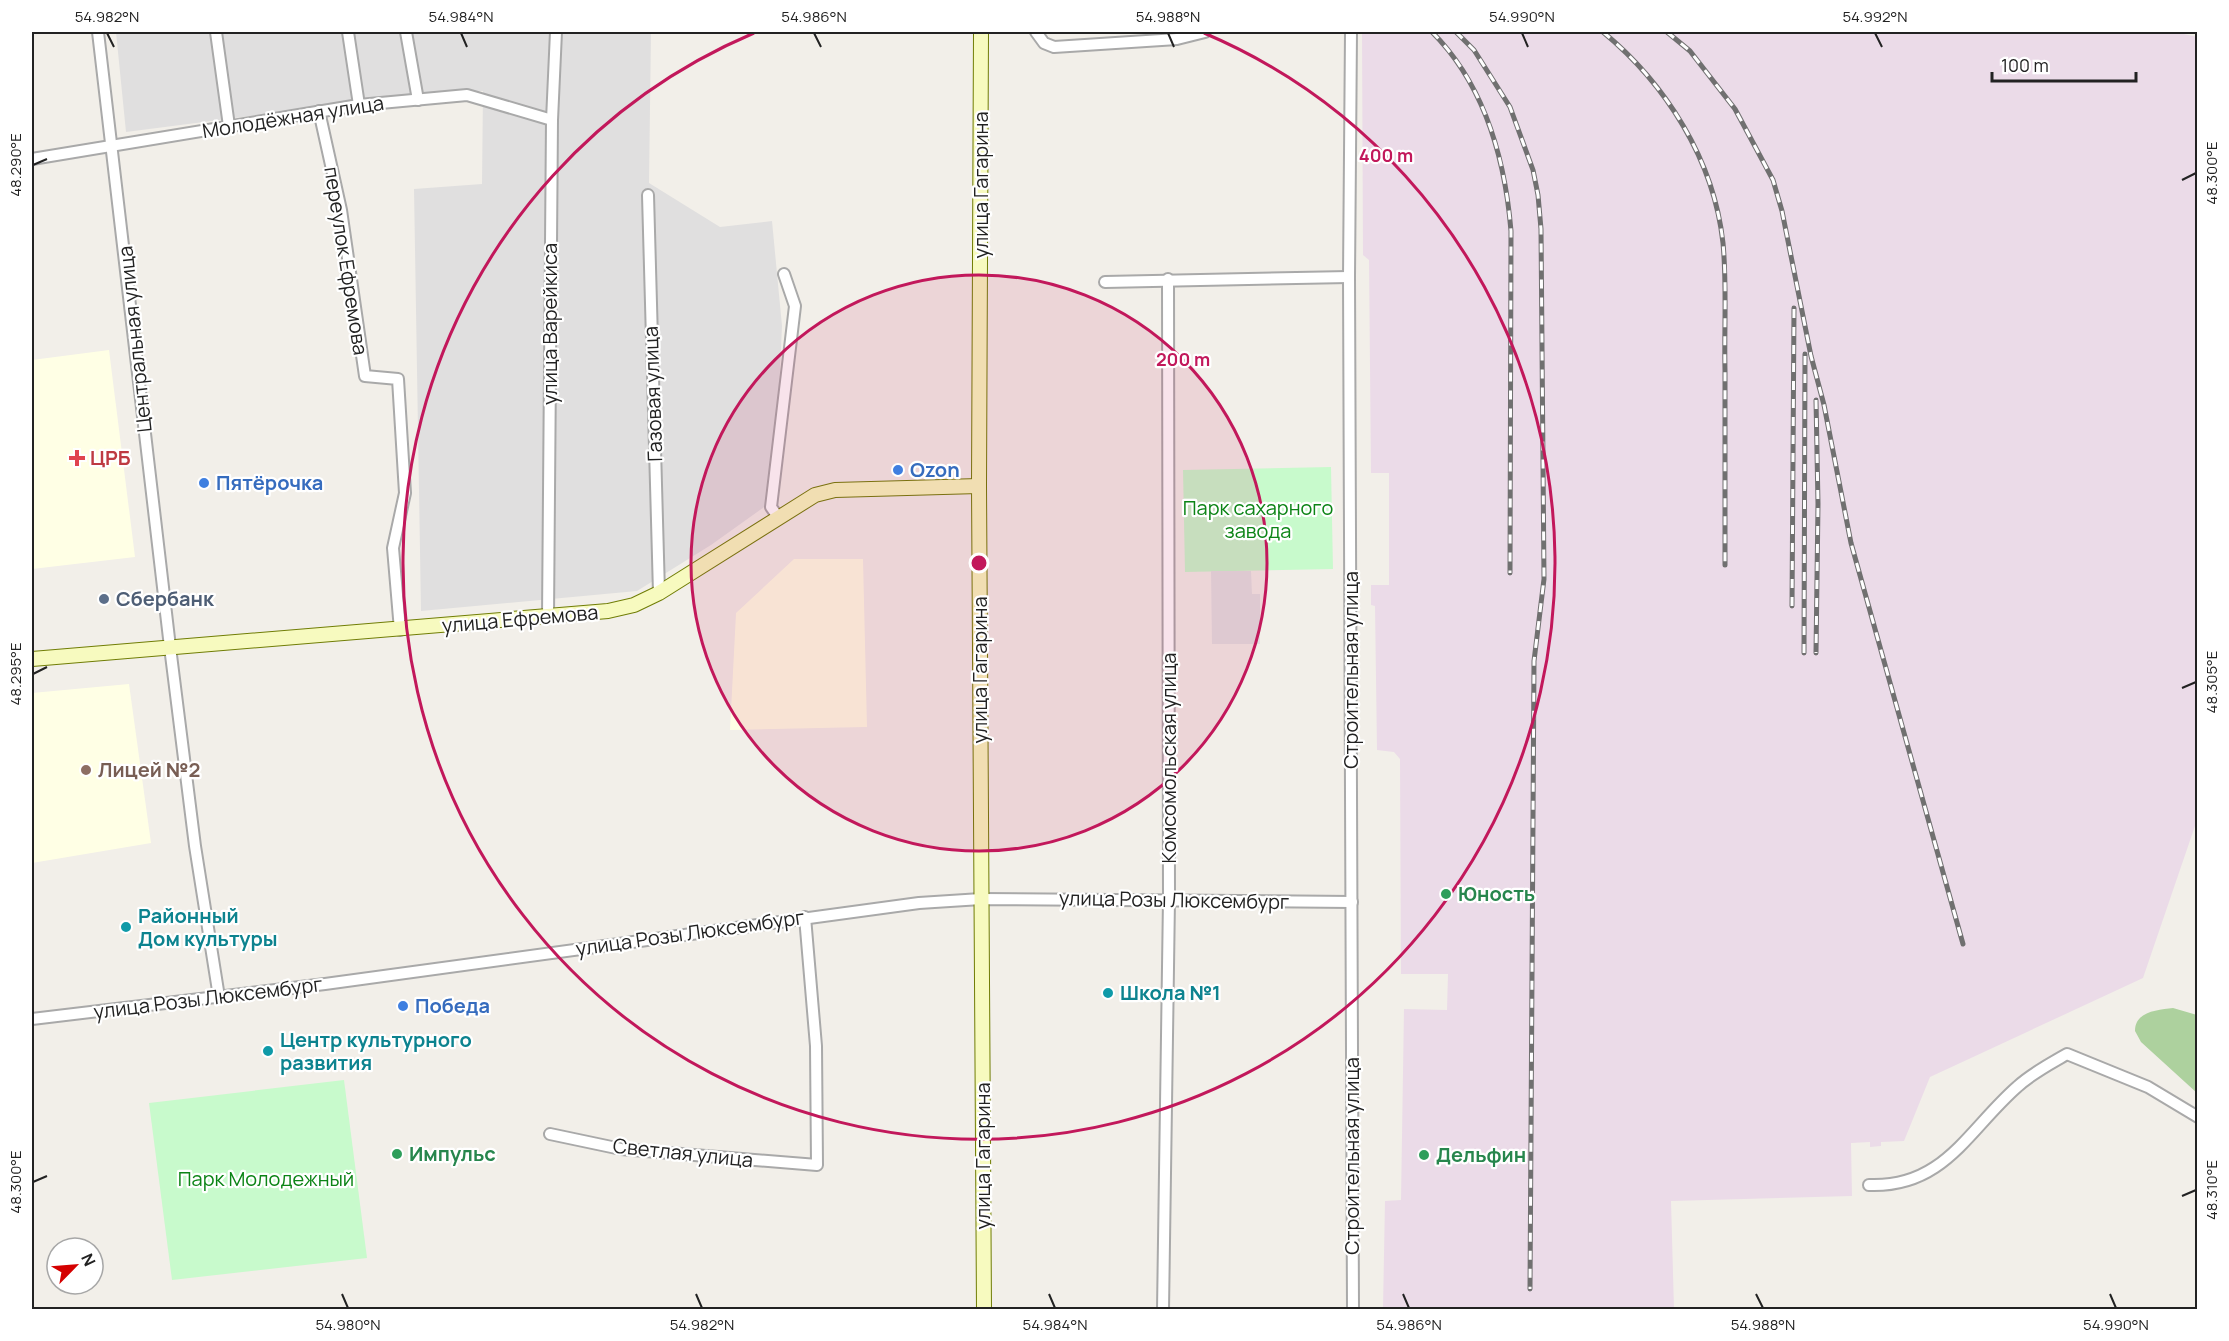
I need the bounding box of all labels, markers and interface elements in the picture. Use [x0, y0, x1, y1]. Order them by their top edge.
text: 54.982°N [75, 6, 139, 27]
text: 54.984°N [429, 6, 493, 27]
text: 54.986°N [781, 6, 847, 27]
text: 54.988°N [1136, 6, 1200, 27]
text: 54.990°N [1489, 6, 1555, 27]
text: 54.992°N [1842, 6, 1908, 27]
scale bar [1992, 45, 2136, 83]
text: 100 m [2001, 53, 2049, 77]
street label: Молодёжная улица [200, 89, 386, 144]
street label: улица Гагарина [967, 112, 994, 258]
text: 48.290°E [5, 133, 26, 197]
text: 48.300°E [2201, 141, 2222, 205]
text: 400 m [1359, 143, 1413, 167]
street label: переулок Ефремова [318, 165, 375, 357]
street label: улица Варейкиса [536, 243, 563, 405]
street label: Центральная улица [111, 244, 158, 434]
street label: Газовая улица [637, 326, 668, 462]
text: 200 m [1156, 347, 1210, 371]
place label: ЦРБ [90, 444, 131, 471]
marker: ЦРБ [68, 449, 86, 467]
place label: Ozon [910, 456, 960, 483]
marker: Ozon [891, 463, 905, 477]
place label: Пятёрочка [216, 469, 323, 496]
marker: Пятёрочка [197, 476, 211, 490]
park label: Парк сахарного завода [1183, 494, 1333, 544]
centre of rings [969, 553, 989, 573]
street label: Строительная улица [1337, 571, 1364, 769]
place label: Сбербанк [116, 585, 215, 612]
marker: Сбербанк [97, 592, 111, 606]
street label: улица Гагарина [966, 597, 993, 743]
street label: улица Ефремова [441, 598, 599, 639]
text: 48.295°E [5, 642, 26, 706]
text: 48.305°E [2201, 651, 2222, 713]
street label: Комсомольская улица [1155, 653, 1182, 863]
place label: Лицей №2 [98, 756, 200, 783]
marker: Лицей №2 [79, 763, 93, 777]
place label: Юность [1458, 880, 1535, 907]
street label: улица Розы Люксембург [1059, 884, 1289, 915]
marker: Юность [1439, 887, 1453, 901]
place label: Районный Дом культуры [138, 902, 278, 952]
street label: улица Розы Люксембург [574, 903, 806, 962]
marker: Районный Дом культуры [119, 920, 133, 934]
street label: улица Розы Люксембург [92, 970, 324, 1025]
place label: Школа №1 [1120, 979, 1221, 1006]
marker: Школа №1 [1101, 986, 1115, 1000]
place label: Победа [415, 992, 490, 1019]
marker: Победа [396, 999, 410, 1013]
place label: Центр культурного развития [280, 1026, 472, 1076]
marker: Центр культурного развития [261, 1044, 275, 1058]
street label: Строительная улица [1338, 1057, 1365, 1255]
street label: улица Гагарина [969, 1083, 996, 1229]
street label: Светлая улица [612, 1132, 754, 1173]
place label: Импульс [409, 1140, 496, 1167]
place label: Дельфин [1436, 1141, 1526, 1168]
marker: Импульс [390, 1147, 404, 1161]
marker: Дельфин [1417, 1148, 1431, 1162]
text: 48.300°E [5, 1150, 26, 1214]
text: 48.310°E [2201, 1160, 2222, 1220]
park label: Парк Молодежный [178, 1165, 354, 1192]
north arrow [45, 1236, 105, 1296]
text: N [76, 1250, 101, 1270]
text: 54.980°N [315, 1314, 381, 1335]
text: 54.982°N [670, 1314, 734, 1335]
text: 54.984°N [1023, 1314, 1087, 1335]
text: 54.986°N [1376, 1314, 1442, 1335]
text: 54.988°N [1731, 1314, 1795, 1335]
text: 54.990°N [2083, 1314, 2149, 1335]

